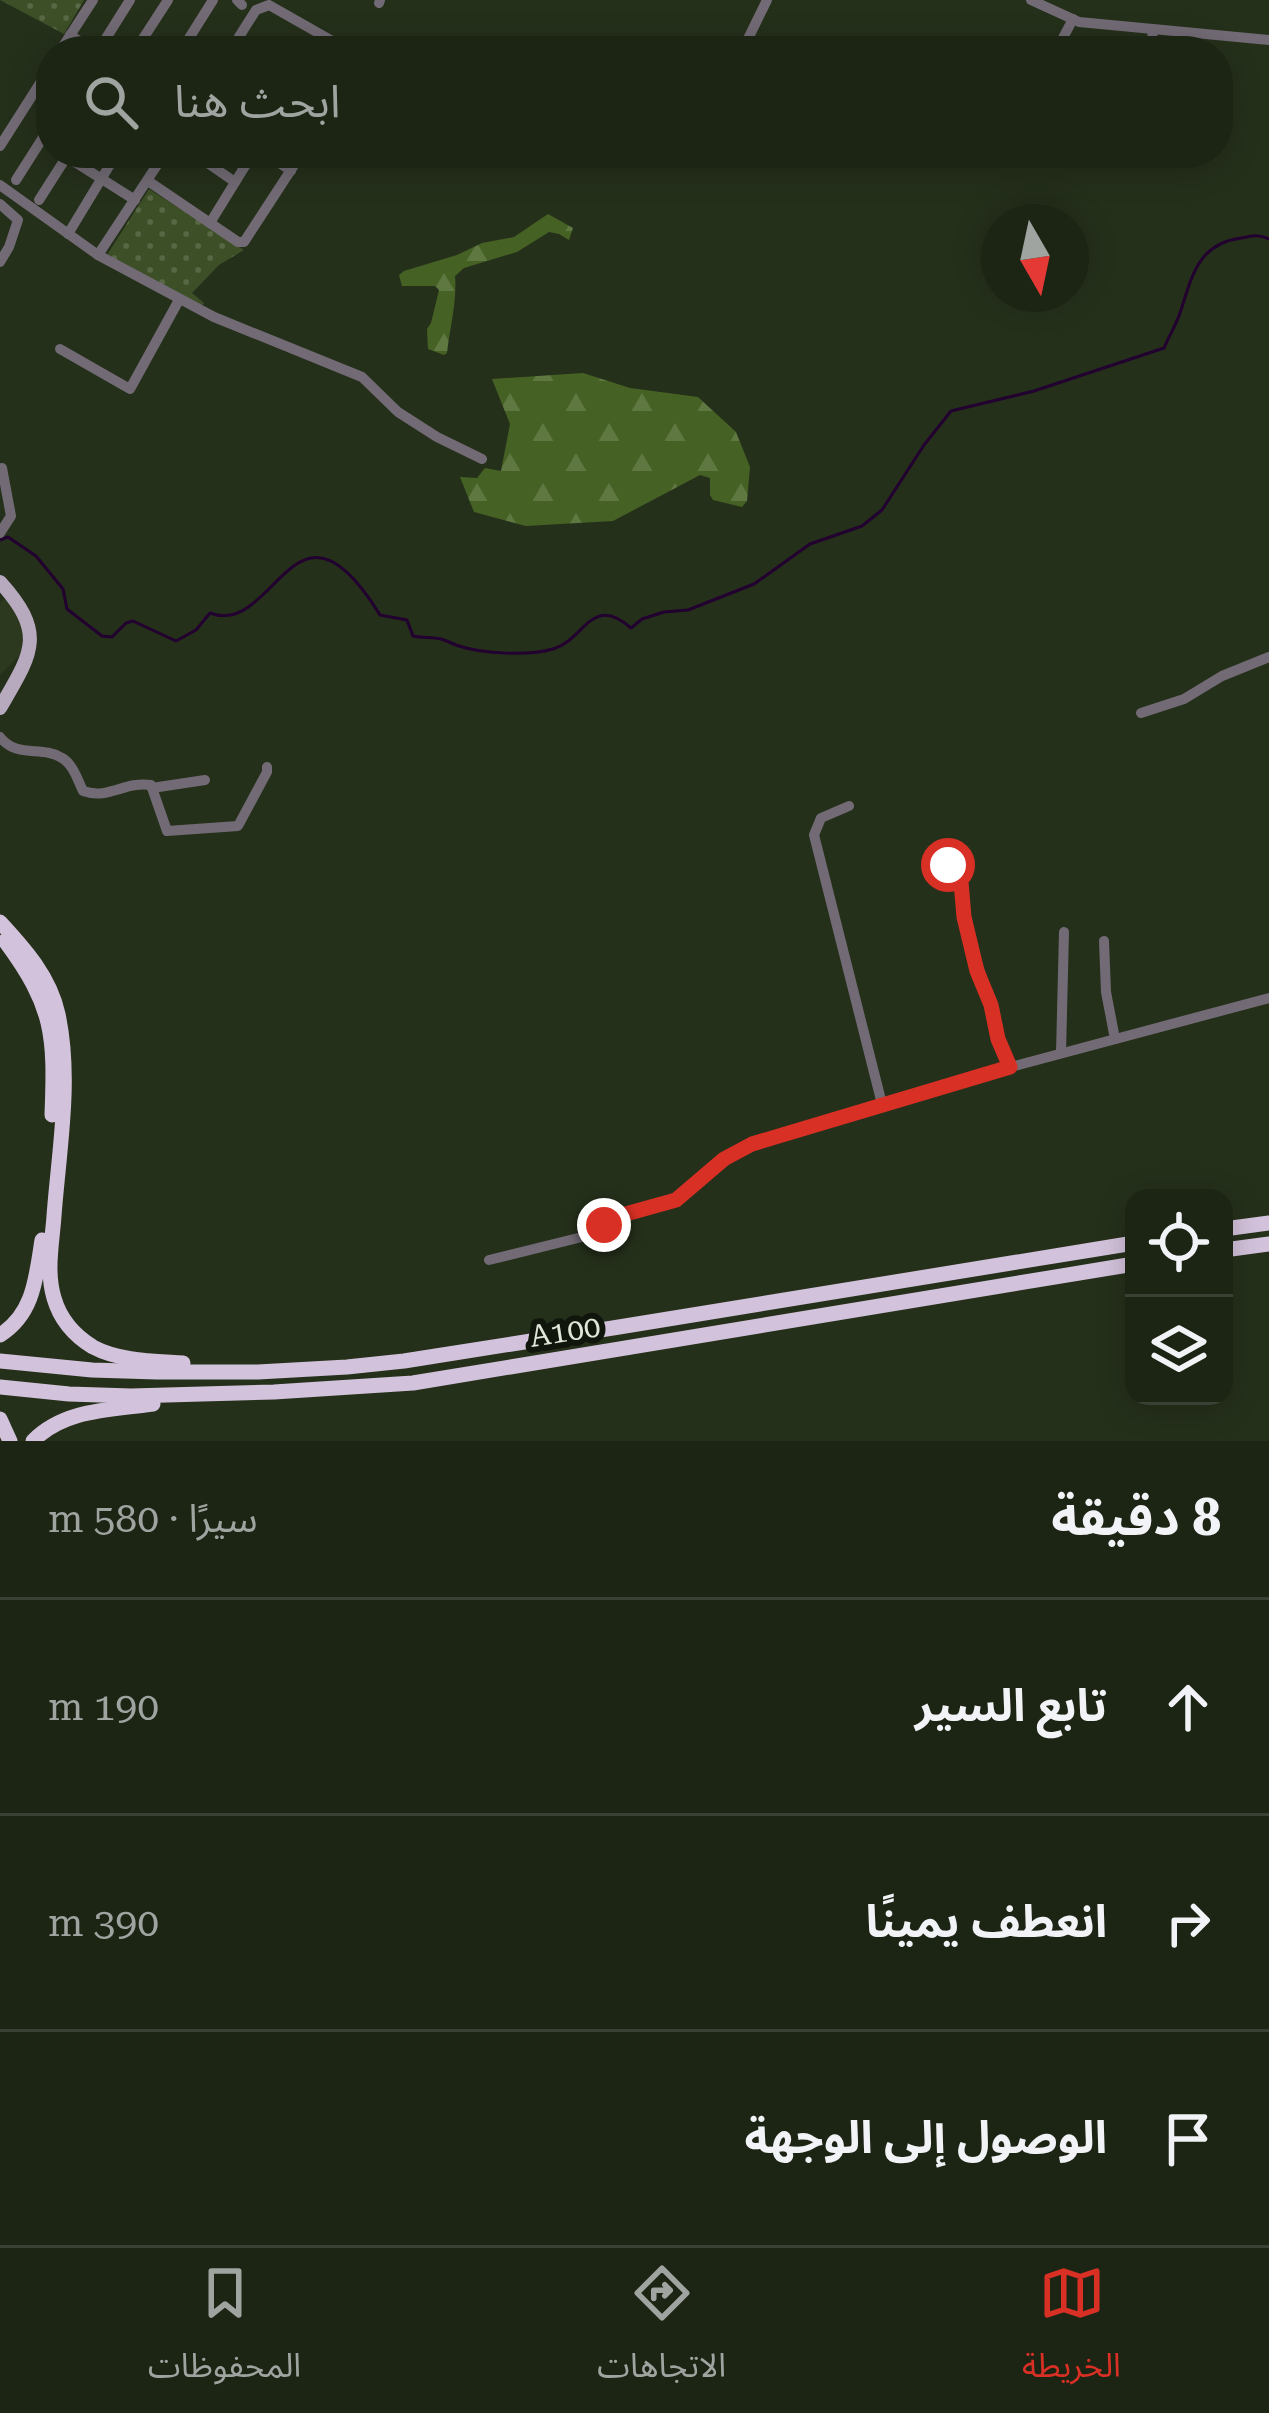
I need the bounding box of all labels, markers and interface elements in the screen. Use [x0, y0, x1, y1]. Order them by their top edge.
search box [36, 36, 1233, 168]
icon: search [78, 69, 144, 135]
text: ابحث هنا [174, 75, 340, 128]
north arrow [981, 204, 1089, 312]
route start [921, 838, 975, 892]
map controls [1125, 1189, 1233, 1405]
button: locate [1125, 1189, 1233, 1297]
route end [577, 1198, 631, 1252]
button: layers [1125, 1297, 1233, 1405]
street label: A100 [527, 1308, 603, 1354]
text: 8 دقيقة [1051, 1488, 1221, 1547]
text: سيرًا · 580 m [48, 1496, 257, 1542]
icon: ahead [1155, 1674, 1221, 1740]
text: تابع السير [915, 1679, 1107, 1732]
text: 190 m [48, 1684, 159, 1730]
icon: right [1155, 1890, 1221, 1956]
text: انعطف يمينًا [866, 1895, 1107, 1948]
text: 390 m [48, 1900, 159, 1946]
icon: arrive [1155, 2106, 1221, 2172]
text: الوصول إلى الوجهة [744, 2111, 1107, 2164]
tab: المحفوظات [148, 2260, 301, 2401]
tab: الاتجاهات [597, 2260, 726, 2401]
tab: الخريطة [1022, 2260, 1121, 2401]

